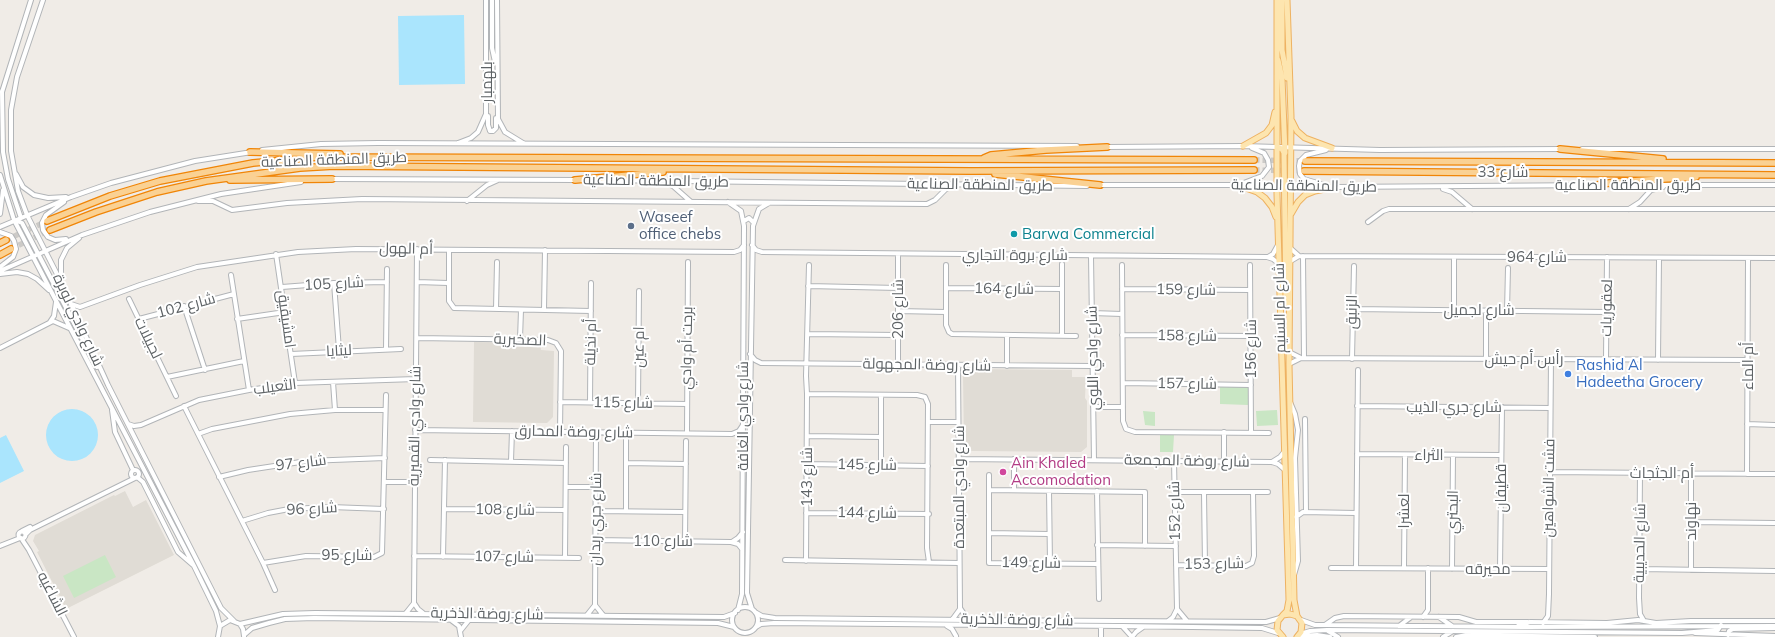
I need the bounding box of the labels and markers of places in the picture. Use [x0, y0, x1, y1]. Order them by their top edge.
place label: Waseef office chebs [639, 208, 721, 243]
marker: Waseef office chebs [626, 221, 636, 231]
place label: Barwa Commercial [1022, 225, 1155, 243]
marker: Barwa Commercial [1009, 229, 1019, 239]
place label: Rashid Al Hadeetha Grocery [1576, 356, 1703, 391]
marker: Rashid Al Hadeetha Grocery [1563, 369, 1573, 379]
place label: Ain Khaled Accomodation [1011, 454, 1111, 489]
marker: Ain Khaled Accomodation [998, 467, 1008, 477]

